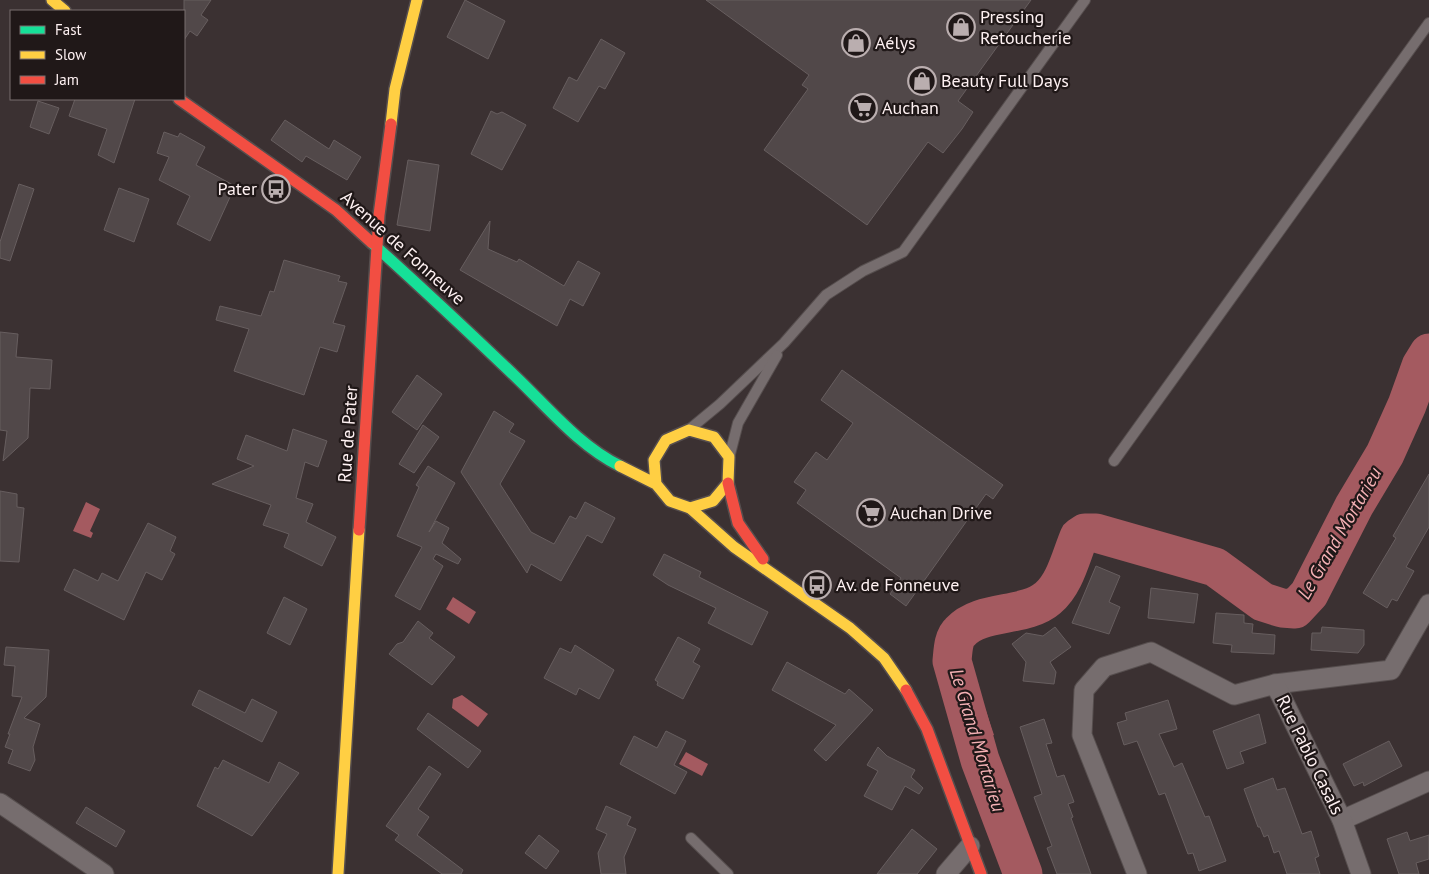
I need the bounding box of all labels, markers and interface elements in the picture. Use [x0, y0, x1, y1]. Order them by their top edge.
place label: Pressing Retoucherie [980, 5, 1071, 49]
legend [10, 10, 185, 100]
shop icon: Pressing Retoucherie [946, 12, 976, 42]
text: Fast [55, 20, 82, 39]
shop icon: Aélys [841, 28, 871, 58]
place label: Aélys [875, 31, 916, 54]
text: Slow [55, 45, 86, 64]
shop icon: Beauty Full Days [907, 66, 937, 96]
place label: Beauty Full Days [941, 69, 1069, 92]
text: Jam [54, 70, 79, 89]
supermarket icon: Auchan [848, 93, 878, 123]
place label: Auchan [882, 96, 939, 119]
bus stop icon: Pater [261, 174, 291, 204]
place label: Pater [217, 177, 257, 200]
street label: Avenue de Fonneuve [336, 186, 470, 310]
street label: Rue de Pater [333, 385, 362, 483]
water label: Le Grand Mortarieu [1291, 462, 1387, 603]
supermarket icon: Auchan Drive [856, 498, 886, 528]
place label: Auchan Drive [890, 501, 992, 524]
bus stop icon: Av. de Fonneuve [802, 570, 832, 600]
place label: Av. de Fonneuve [836, 573, 959, 596]
water label: Le Grand Mortarieu [945, 665, 1011, 815]
street label: Rue Pablo Casals [1272, 691, 1349, 818]

